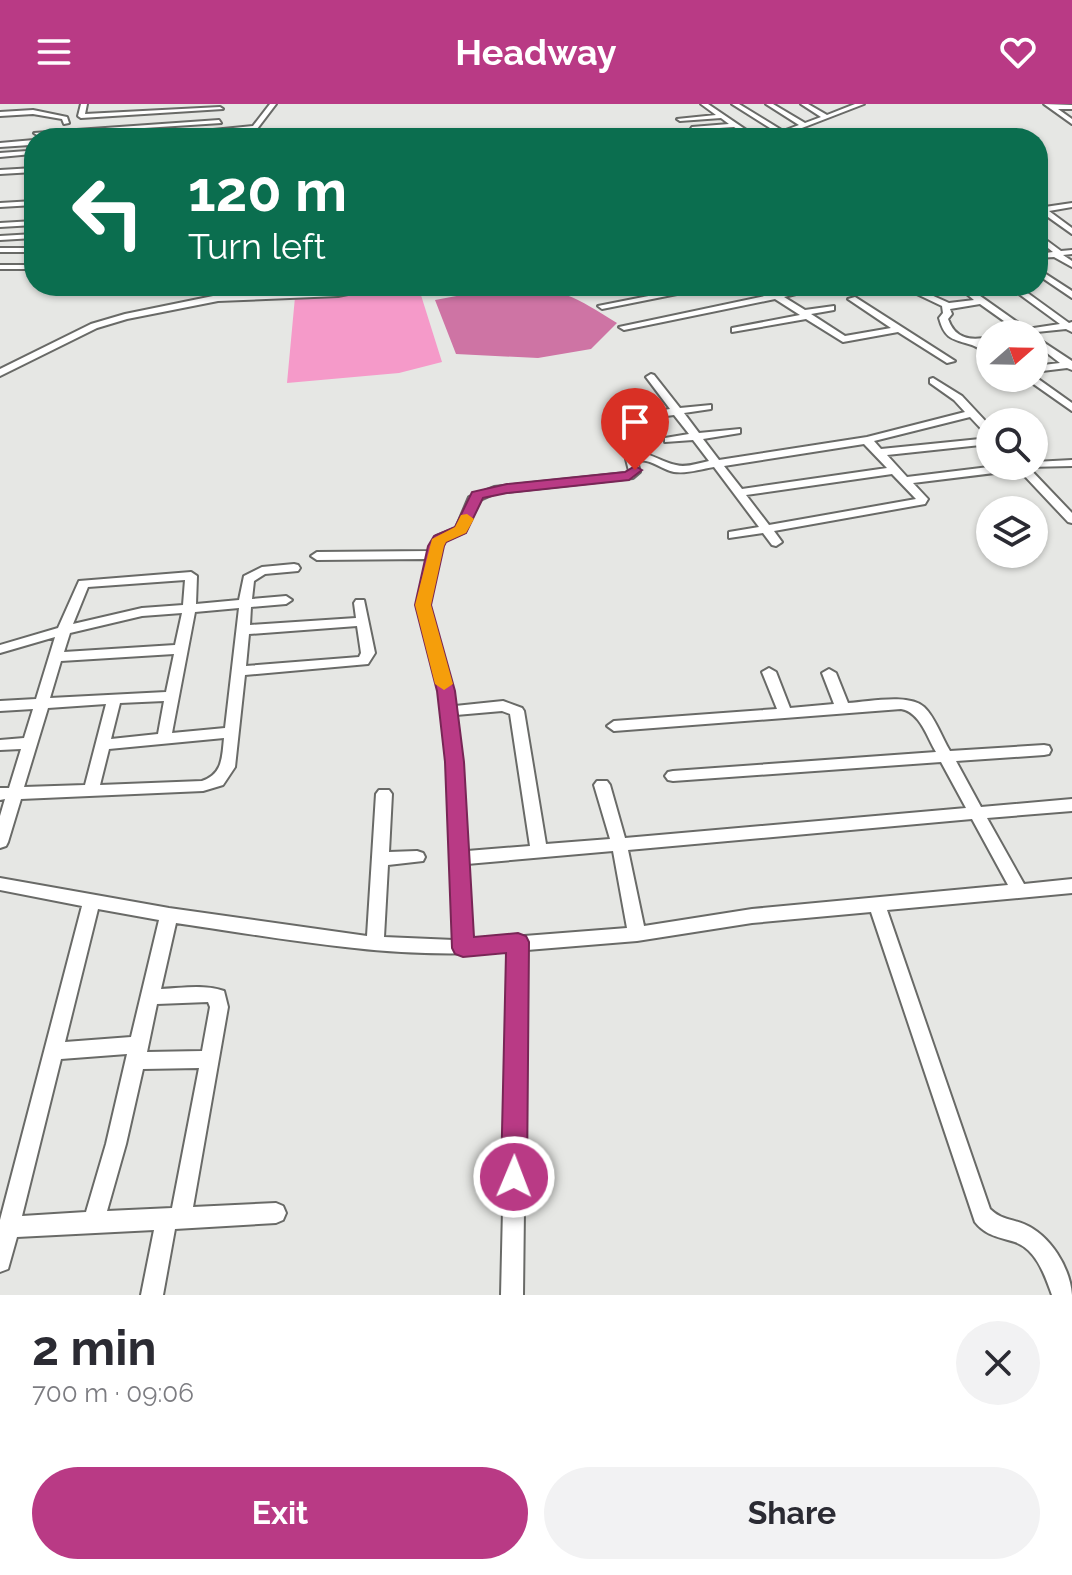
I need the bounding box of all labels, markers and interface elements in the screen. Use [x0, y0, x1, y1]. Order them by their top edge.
icon: menu [32, 30, 76, 74]
icon: heart [996, 30, 1040, 74]
text: Headway [455, 31, 617, 73]
text: 120 m [188, 158, 347, 224]
icon: left [56, 160, 160, 264]
text: Turn left [188, 225, 326, 267]
north arrow [976, 320, 1048, 392]
map controls [976, 320, 1048, 568]
pin [601, 388, 669, 470]
icon: arrive [613, 400, 657, 444]
button: search [976, 408, 1048, 480]
button: layers [976, 496, 1048, 568]
position arrow [472, 1135, 556, 1219]
text: 2 min [32, 1320, 157, 1376]
button: close [956, 1321, 1040, 1405]
text: 700 m · 09:06 [32, 1378, 194, 1408]
button: Exit [32, 1467, 528, 1559]
button: Share [544, 1467, 1040, 1559]

